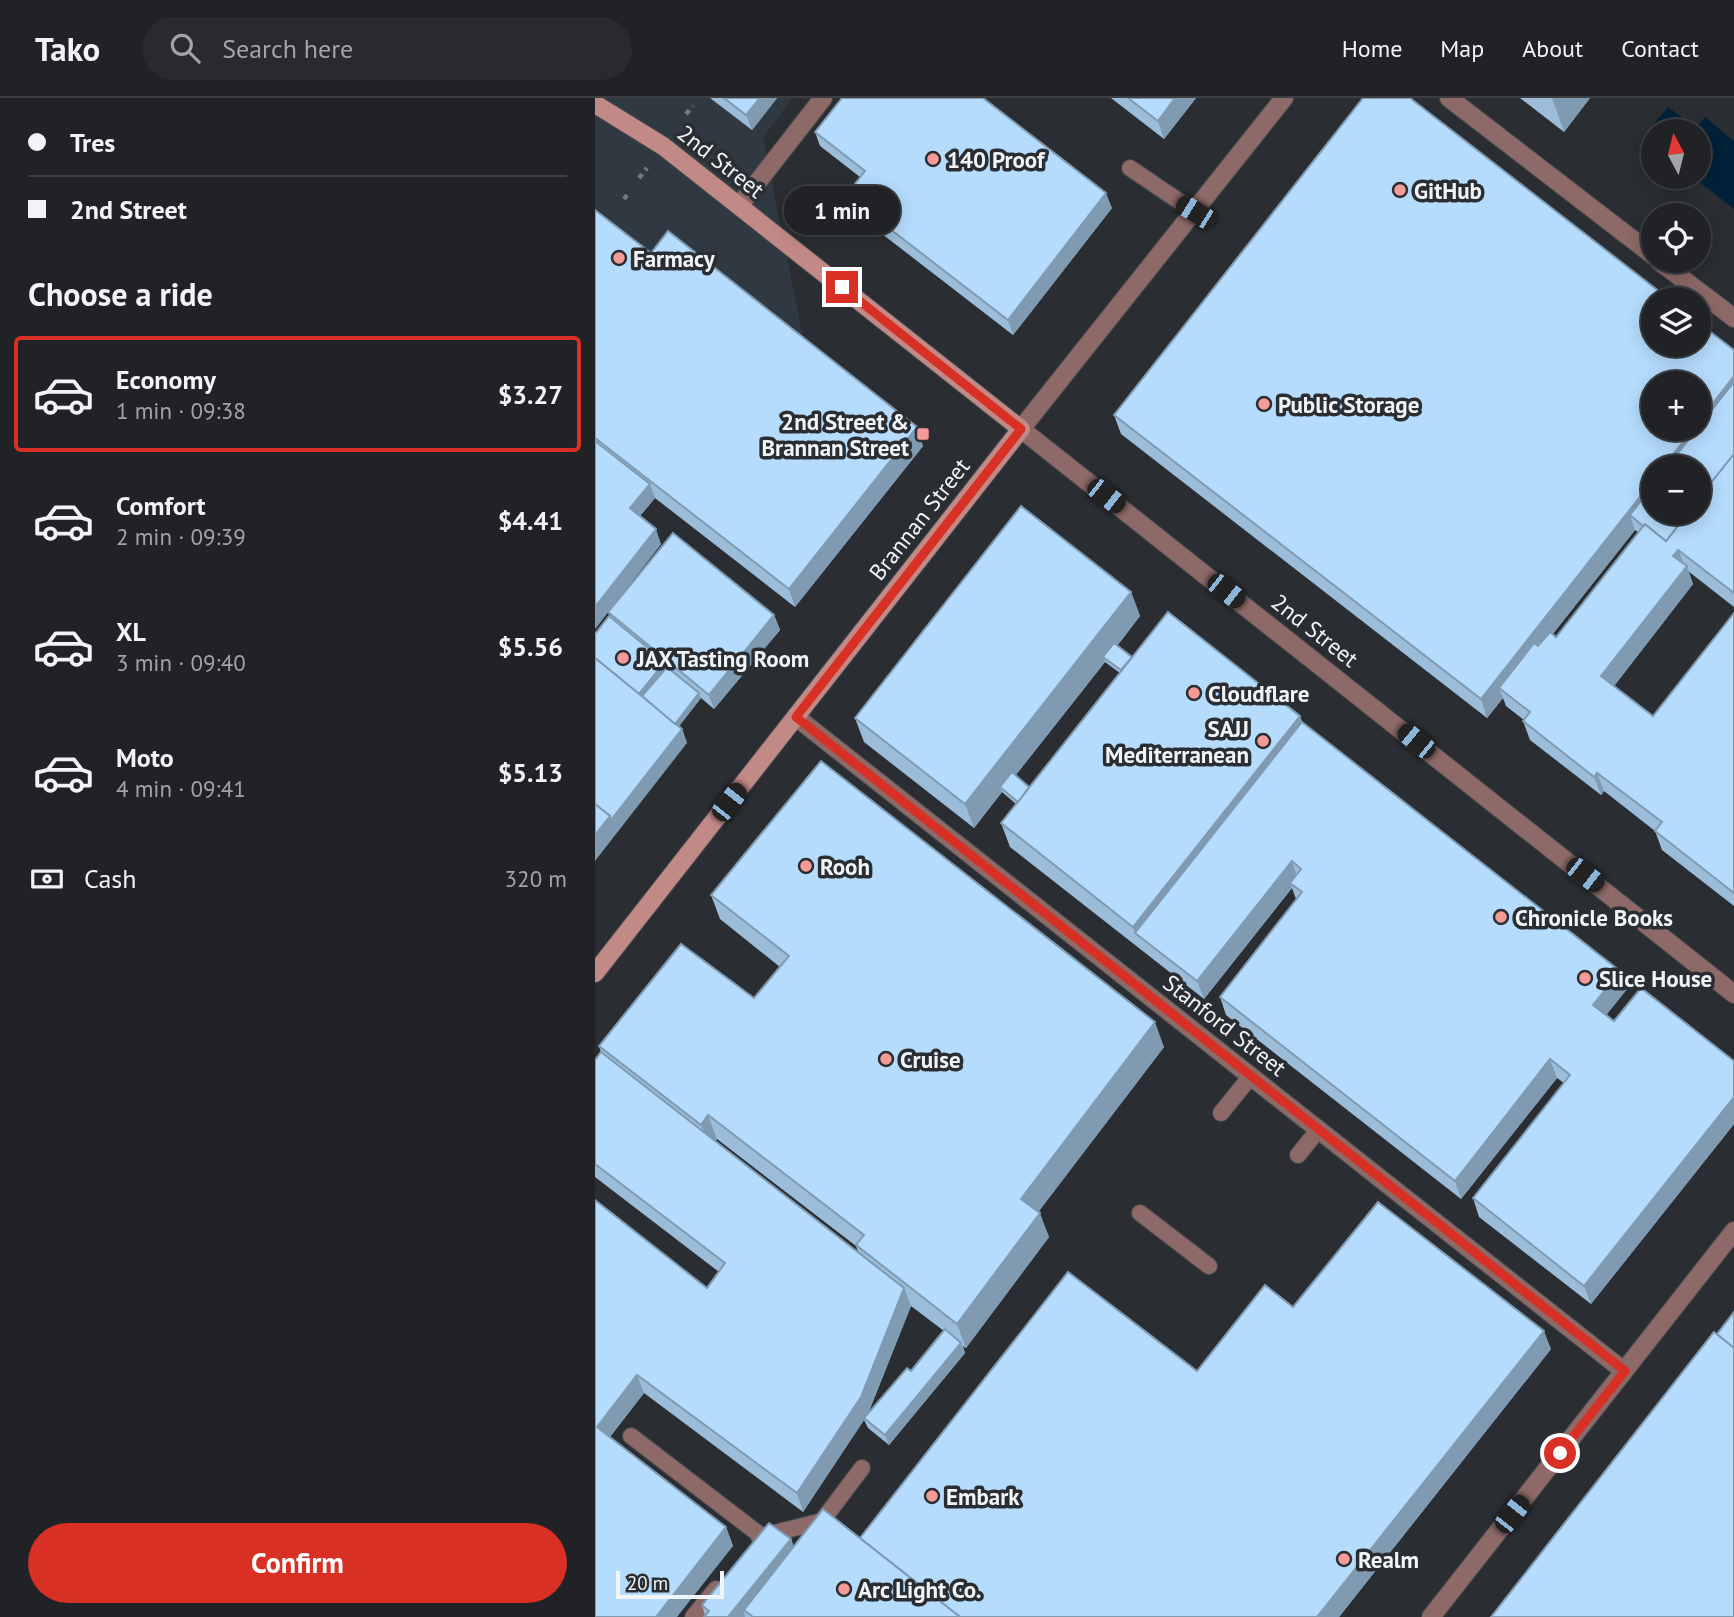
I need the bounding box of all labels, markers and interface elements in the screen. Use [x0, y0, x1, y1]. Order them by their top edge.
search box [142, 17, 632, 80]
text: Tako [35, 27, 100, 70]
icon: search [166, 29, 204, 67]
text: Search here [222, 32, 353, 65]
text: Home [1342, 33, 1402, 64]
text: Map [1440, 33, 1484, 64]
text: About [1522, 33, 1583, 64]
text: Contact [1621, 33, 1699, 64]
street label: 2nd Street [672, 118, 770, 204]
north arrow [1641, 119, 1711, 189]
map controls [1641, 119, 1711, 525]
text: Tres [70, 126, 115, 159]
place label: 140 Proof [947, 145, 1046, 174]
marker: 140 Proof [925, 151, 941, 167]
place label: GitHub [1414, 176, 1482, 205]
marker: GitHub [1392, 182, 1408, 198]
callout: 1 min [784, 186, 900, 234]
car [1172, 192, 1219, 232]
text: 2nd Street [70, 193, 187, 226]
text: 1 min [814, 196, 870, 225]
button: locate [1641, 203, 1711, 273]
place label: Farmacy [633, 244, 716, 273]
marker: Farmacy [611, 250, 627, 266]
route end [826, 271, 858, 303]
text: Choose a ride [28, 273, 213, 315]
button: layers [1641, 287, 1711, 357]
icon: car [32, 363, 95, 426]
text: Economy [116, 363, 216, 396]
button: + [1641, 371, 1711, 441]
text: $3.27 [498, 378, 563, 411]
place label: Public Storage [1278, 390, 1419, 419]
text: 1 min · 09:38 [116, 396, 246, 425]
marker: Public Storage [1256, 396, 1272, 412]
place label: 2nd Street & Brannan Street [762, 407, 909, 462]
marker: 2nd Street & Brannan Street [915, 426, 931, 442]
street label: Brannan Street [862, 452, 976, 586]
button: − [1641, 455, 1711, 525]
car [1083, 475, 1130, 517]
icon: car [32, 489, 95, 552]
text: Comfort [116, 489, 206, 522]
text: $4.41 [498, 504, 563, 537]
text: 2 min · 09:39 [116, 522, 246, 551]
car [1203, 570, 1250, 612]
street label: 2nd Street [1266, 587, 1364, 673]
icon: car [32, 615, 95, 678]
text: XL [116, 615, 146, 648]
text: $5.56 [498, 630, 563, 663]
place label: JAX Tasting Room [636, 644, 809, 673]
text: 3 min · 09:40 [116, 648, 246, 677]
marker: JAX Tasting Room [615, 650, 631, 666]
place label: Cloudflare [1208, 679, 1310, 708]
marker: Cloudflare [1186, 685, 1202, 701]
place label: SAJJ Mediterranean [1105, 714, 1249, 769]
car [1394, 720, 1439, 762]
marker: SAJJ Mediterranean [1255, 733, 1271, 749]
icon: car [32, 741, 95, 804]
text: Moto [116, 741, 174, 774]
text: $5.13 [498, 756, 563, 789]
text: 4 min · 09:41 [116, 774, 246, 803]
car [708, 779, 751, 825]
place label: Rooh [820, 852, 870, 881]
car [1562, 854, 1609, 896]
marker: Rooh [798, 858, 814, 874]
icon: cash [28, 860, 66, 898]
text: Cash [84, 862, 136, 895]
text: 320 m [505, 864, 567, 893]
place label: Chronicle Books [1515, 903, 1673, 932]
marker: Chronicle Books [1493, 909, 1509, 925]
place label: Slice House [1599, 964, 1712, 993]
street label: Stanford Street [1158, 968, 1293, 1082]
marker: Slice House [1577, 970, 1593, 986]
place label: Cruise [900, 1045, 961, 1074]
marker: Cruise [878, 1051, 894, 1067]
route start [1544, 1437, 1576, 1469]
place label: Embark [946, 1482, 1020, 1511]
marker: Embark [924, 1488, 940, 1504]
car [1491, 1491, 1534, 1537]
button: Confirm [28, 1523, 567, 1603]
place label: Realm [1358, 1545, 1419, 1574]
marker: Realm [1336, 1551, 1352, 1567]
scale bar [616, 1568, 725, 1600]
text: 20 m [627, 1571, 668, 1595]
place label: Arc Light Co. [858, 1575, 981, 1604]
marker: Arc Light Co. [836, 1581, 852, 1597]

